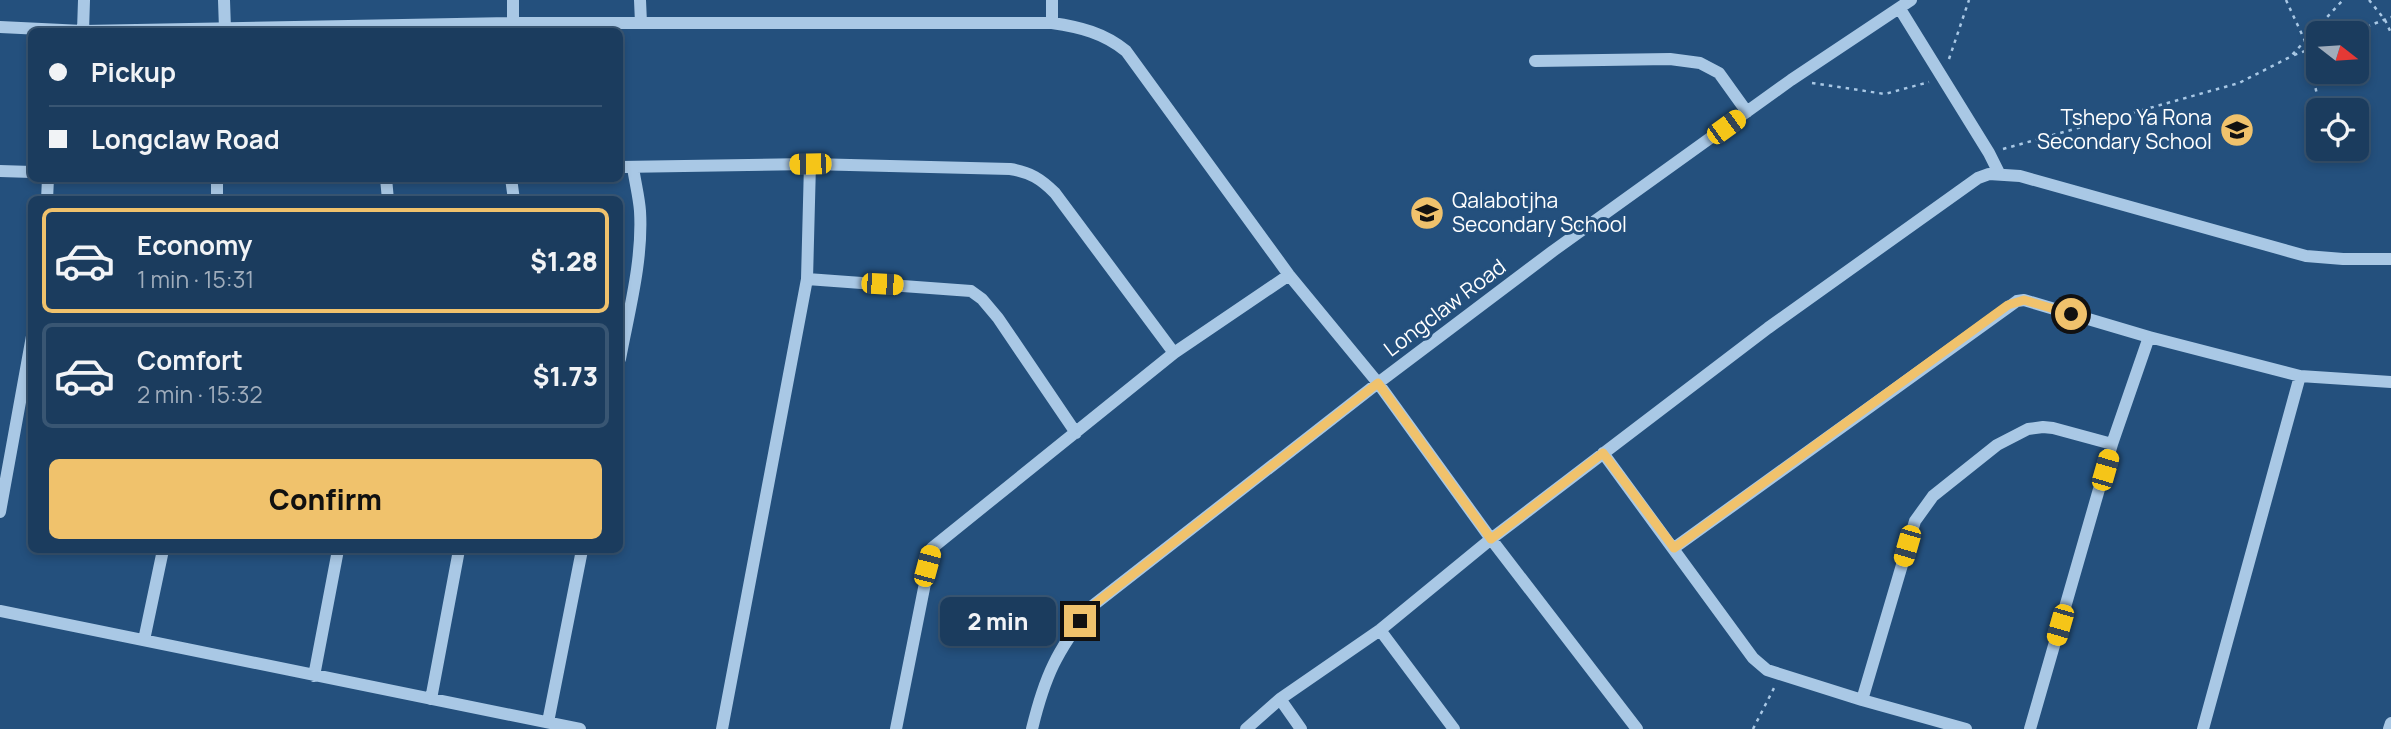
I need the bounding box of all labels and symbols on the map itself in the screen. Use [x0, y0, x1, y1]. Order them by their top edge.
north arrow [2306, 21, 2370, 84]
place label: Tshepo Ya Rona Secondary School [2037, 103, 2212, 155]
car [1703, 106, 1750, 148]
school or university icon: Tshepo Ya Rona Secondary School [2218, 111, 2256, 149]
car [789, 153, 832, 175]
place label: Qalabotjha Secondary School [1452, 186, 1627, 238]
school or university icon: Qalabotjha Secondary School [1408, 194, 1446, 232]
street label: Longclaw Road [1378, 252, 1511, 362]
car [861, 272, 904, 296]
route start [2055, 298, 2087, 330]
car [2090, 447, 2121, 493]
car [1892, 523, 1923, 569]
car [912, 543, 943, 589]
callout: 2 min [940, 596, 1056, 646]
car [2045, 602, 2076, 648]
route end [1064, 605, 1096, 637]

